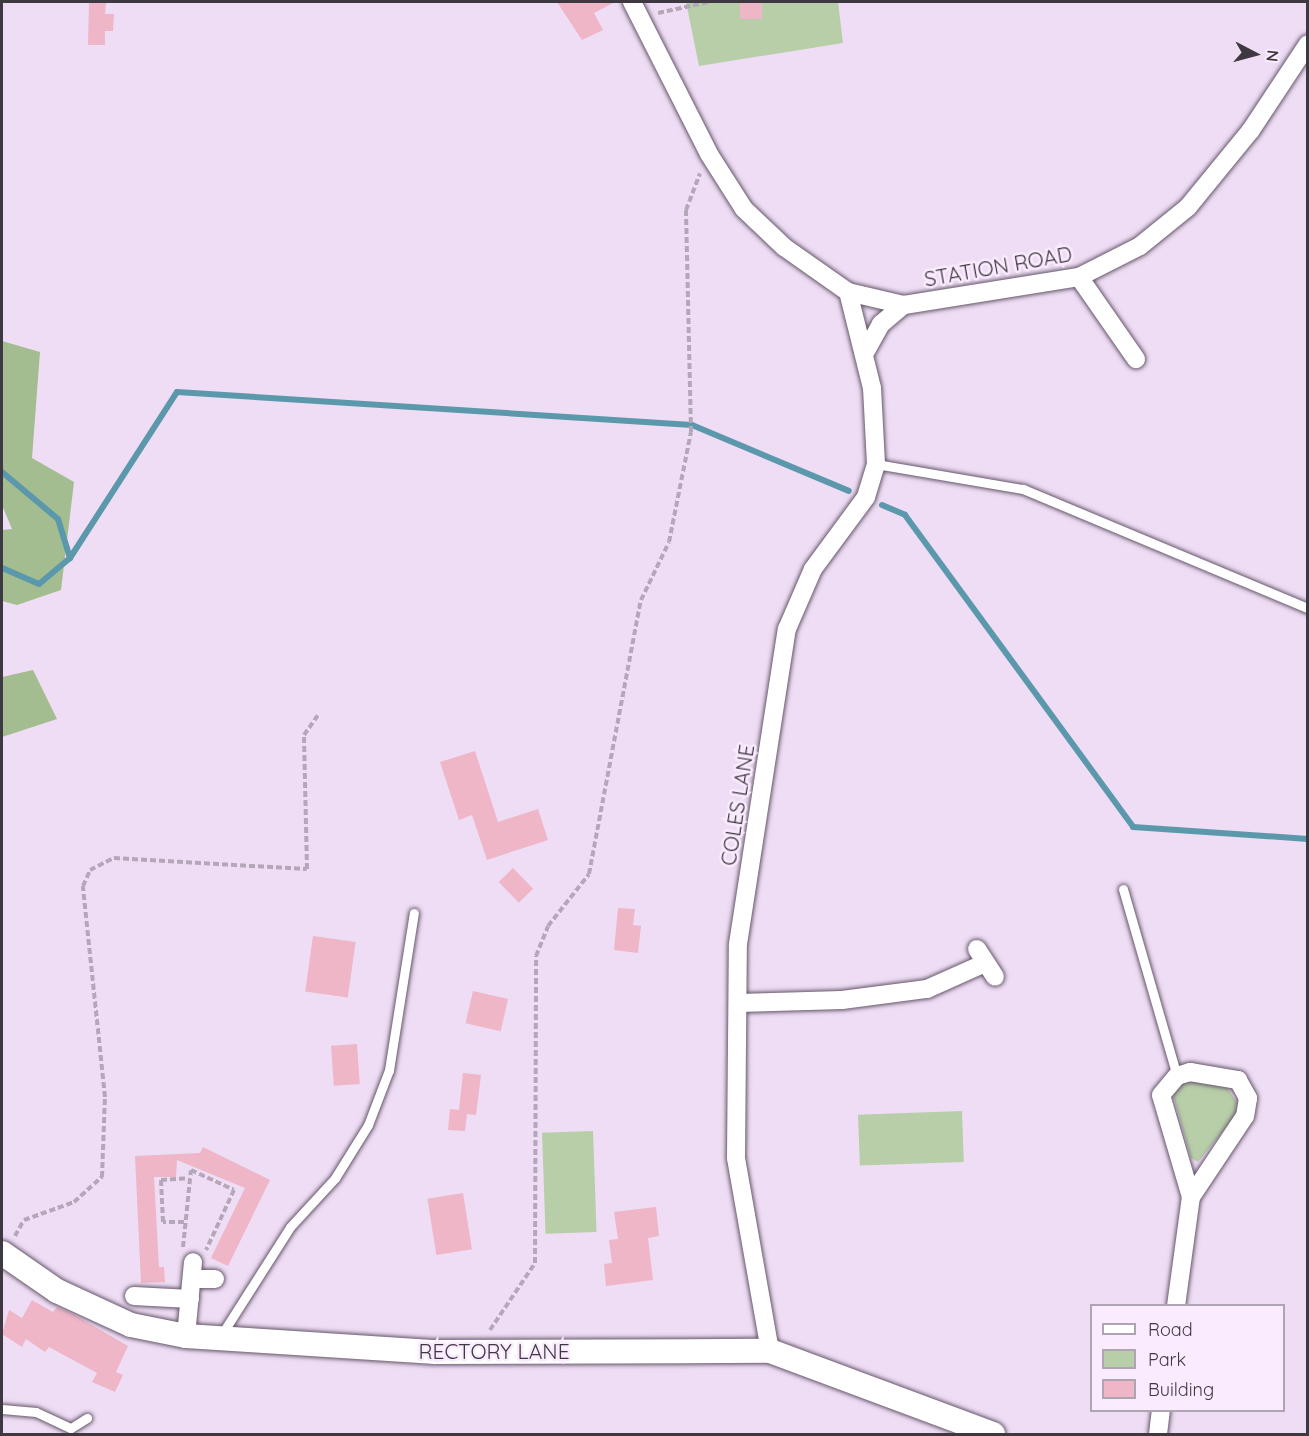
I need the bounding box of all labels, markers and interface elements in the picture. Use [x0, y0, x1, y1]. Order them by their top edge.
north arrow [1225, 24, 1285, 84]
text: N [1262, 49, 1283, 63]
street label: STATION ROAD [922, 241, 1074, 291]
street label: COLES LANE [715, 743, 759, 867]
legend [1090, 1304, 1285, 1412]
text: Road [1148, 1318, 1193, 1341]
street label: RECTORY LANE [418, 1338, 570, 1364]
text: Park [1148, 1348, 1186, 1371]
text: Building [1148, 1378, 1214, 1401]

